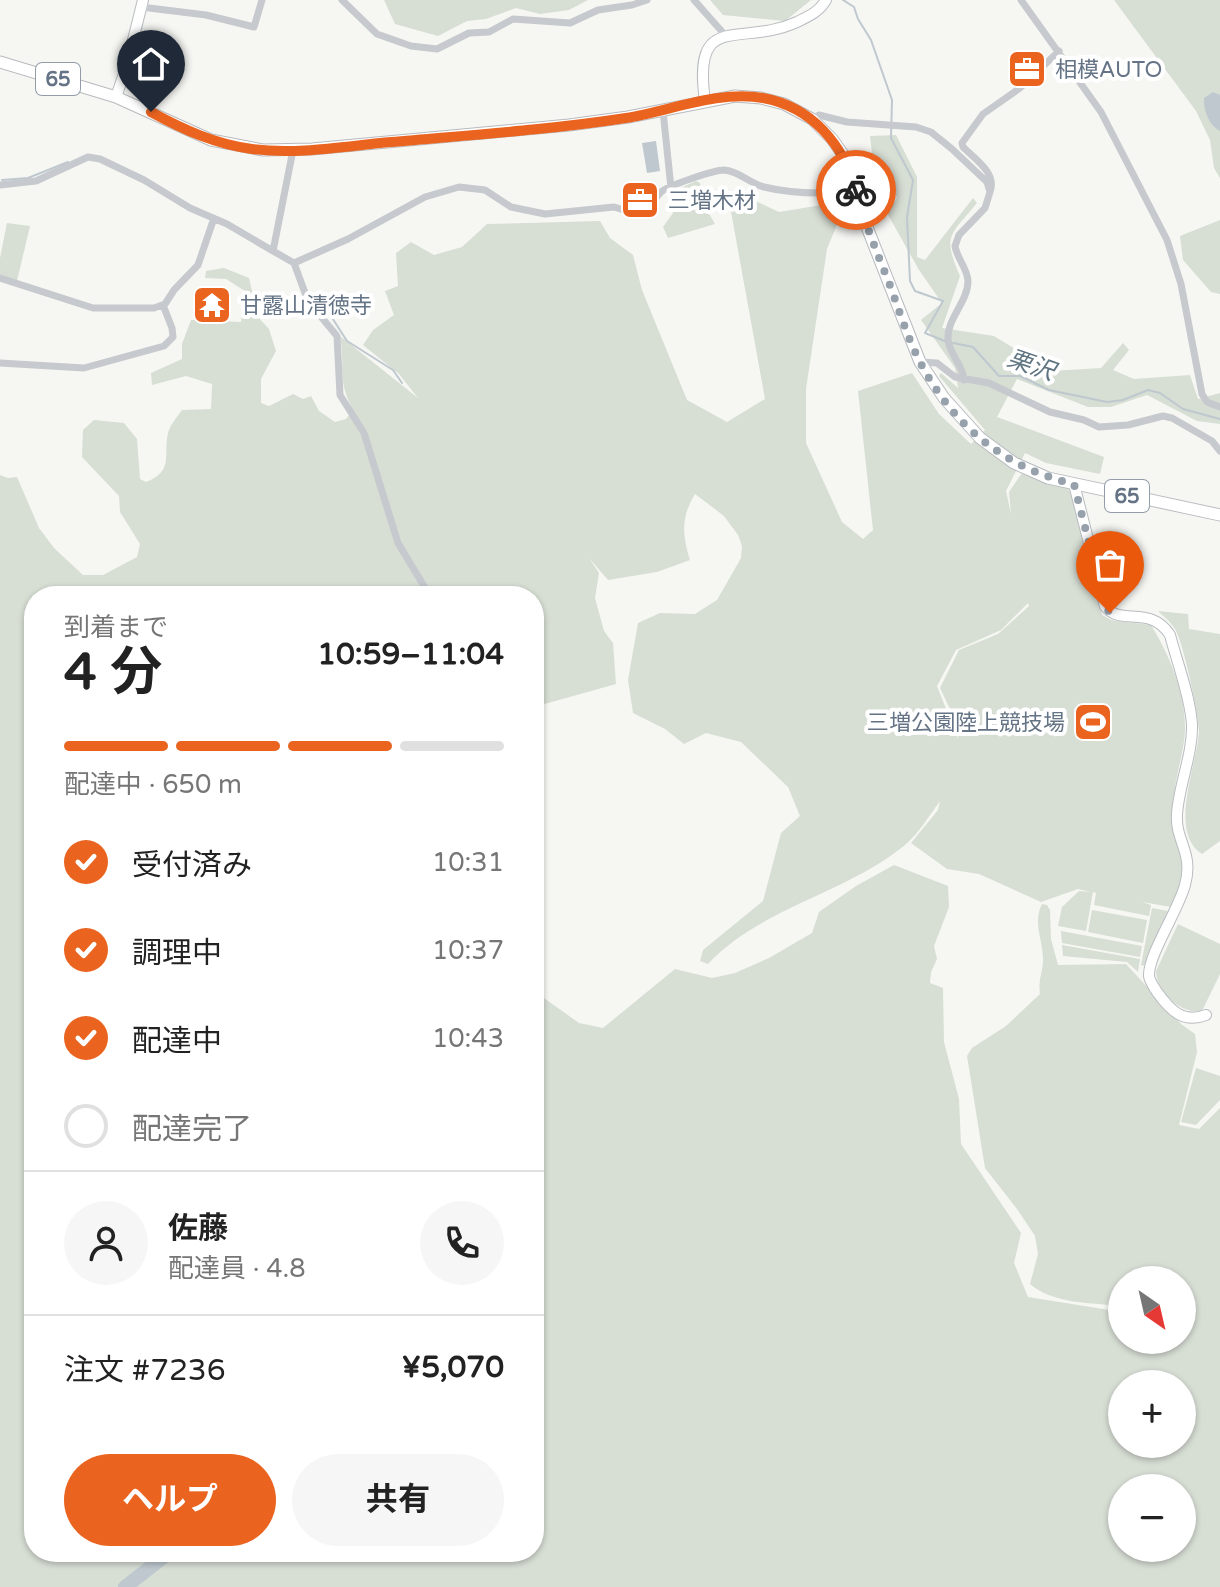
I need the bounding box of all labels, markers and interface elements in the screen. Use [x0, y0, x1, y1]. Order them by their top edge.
pin [117, 30, 185, 112]
icon: home [129, 42, 173, 86]
office icon: 相模AUTO [1006, 48, 1048, 90]
place label: 相模AUTO [1055, 57, 1162, 83]
road number: 65 [36, 63, 80, 95]
courier [816, 150, 896, 230]
icon: bike [834, 168, 878, 212]
office icon: 三増木材 [619, 179, 661, 221]
place label: 三増木材 [668, 188, 756, 214]
temple icon: 甘露山清徳寺 [191, 284, 233, 326]
place label: 甘露山清徳寺 [240, 293, 372, 319]
water label: 栗沢 [1003, 344, 1061, 388]
road number: 65 [1105, 480, 1149, 512]
pin [1076, 531, 1144, 613]
icon: bag [1088, 543, 1132, 587]
text: 到着まで [64, 612, 168, 643]
text: 10:59–11:04 [317, 636, 504, 673]
text: 4 分 [64, 641, 162, 704]
sports icon: 三増公園陸上競技場 [1072, 701, 1114, 743]
place label: 三増公園陸上競技場 [867, 710, 1065, 736]
text: 配達中 · 650 m [64, 769, 242, 800]
icon: check [64, 840, 108, 884]
text: 受付済み [132, 847, 252, 884]
text: 10:31 [432, 847, 504, 878]
icon: check [64, 928, 108, 972]
text: 調理中 [132, 935, 222, 972]
text: 10:37 [432, 935, 504, 966]
icon: check [64, 1016, 108, 1060]
text: 配達中 [132, 1023, 222, 1060]
text: 10:43 [432, 1023, 504, 1054]
text: 配達完了 [132, 1111, 252, 1148]
button: person [64, 1201, 148, 1285]
button: phone [420, 1201, 504, 1285]
text: 佐藤 [168, 1210, 228, 1247]
text: 配達員 · 4.8 [168, 1253, 306, 1284]
north arrow [1108, 1266, 1196, 1354]
map controls [1108, 1266, 1196, 1562]
text: ¥5,070 [401, 1349, 504, 1386]
text: 注文 #7236 [64, 1352, 226, 1389]
button: + [1108, 1370, 1196, 1458]
button: ヘルプ [64, 1454, 276, 1546]
button: 共有 [292, 1454, 504, 1546]
button: − [1108, 1474, 1196, 1562]

